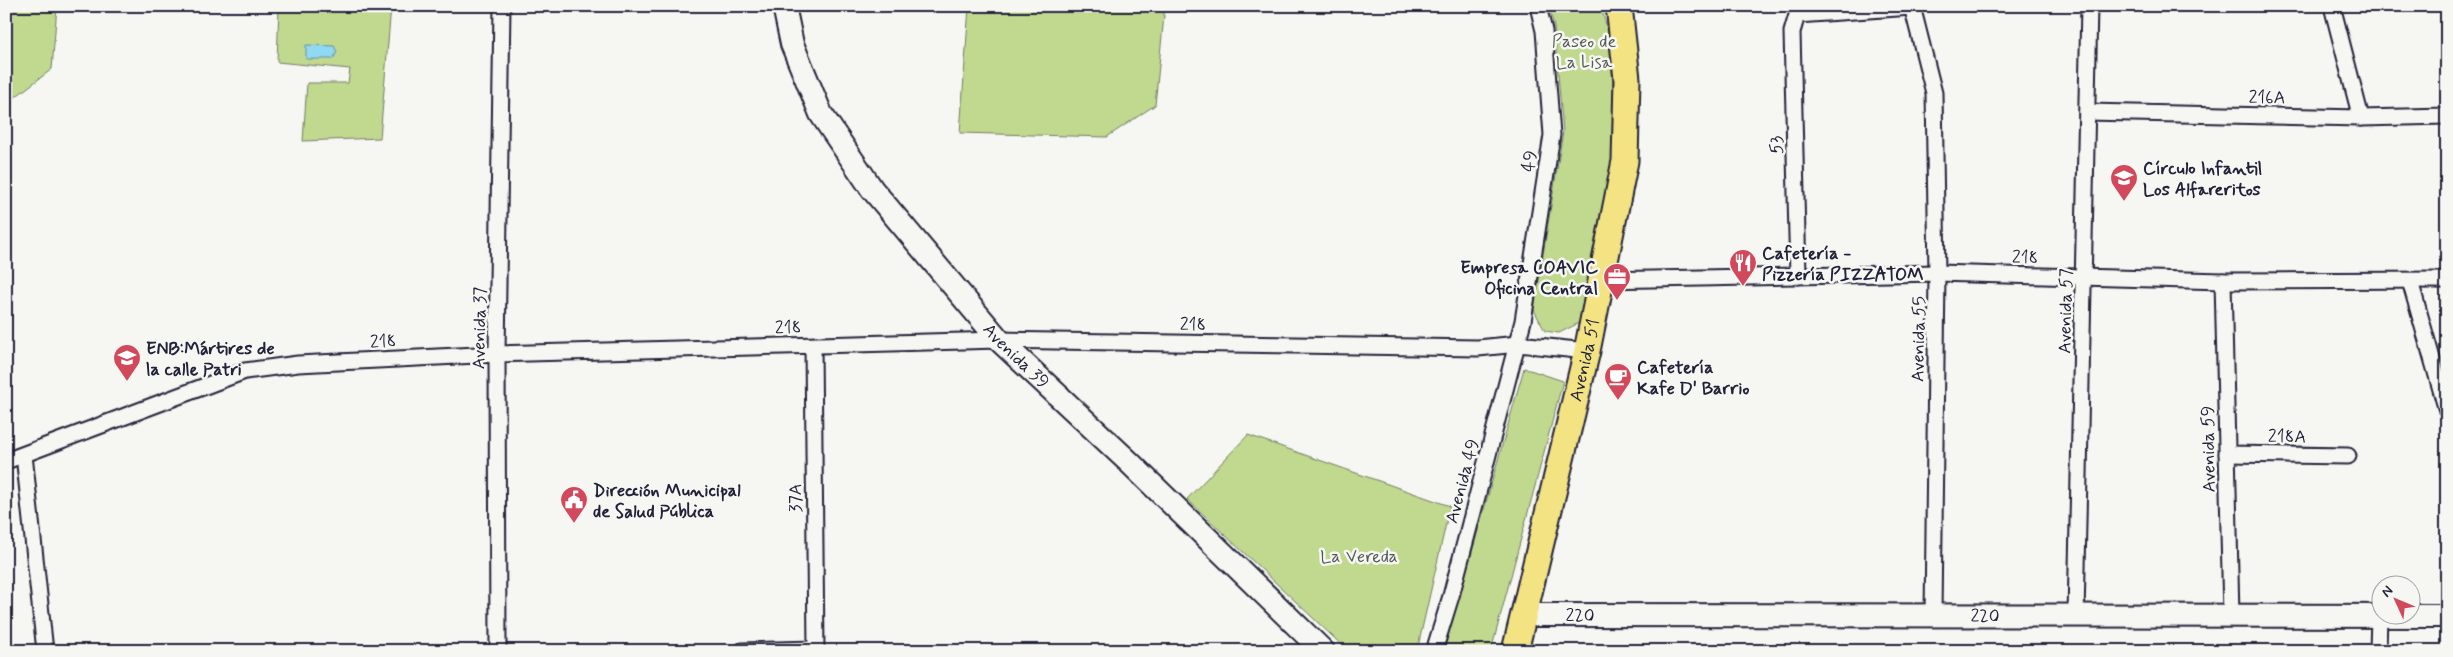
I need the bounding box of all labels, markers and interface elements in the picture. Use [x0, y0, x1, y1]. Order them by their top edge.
park label: Paseo de La Lisa [1552, 30, 1616, 75]
street label: 216A [2248, 86, 2286, 110]
street label: 53 [1765, 135, 1789, 154]
street label: 49 [1516, 149, 1543, 174]
place label: Círculo Infantil Los Alfareritos [2143, 157, 2262, 202]
school or university icon: Círculo Infantil Los Alfareritos [2109, 163, 2139, 202]
place label: Cafetería - Pizzería PIZZATOM [1762, 242, 1924, 287]
street label: 218 [2011, 246, 2039, 270]
restaurant icon: Cafetería - Pizzería PIZZATOM [1728, 248, 1758, 287]
place label: Empresa COAVIC Oficina Central [1460, 256, 1598, 301]
office icon: Empresa COAVIC Oficina Central [1602, 262, 1632, 301]
street label: Avenida 57 [2053, 268, 2079, 354]
street label: Avenida 37 [467, 287, 493, 369]
street label: Avenida 55 [1906, 296, 1932, 382]
street label: 218 [1180, 313, 1206, 337]
street label: 218 [774, 316, 802, 340]
street label: Avenida 51 [1564, 317, 1606, 404]
street label: Avenida 39 [977, 319, 1054, 394]
street label: 218 [369, 329, 397, 355]
place label: ENB:Mártires de la calle Patri [146, 337, 275, 382]
school or university icon: ENB:Mártires de la calle Patri [112, 343, 142, 382]
place label: Cafetería Kafe D' Barrio [1637, 356, 1749, 401]
cafe icon: Cafetería Kafe D' Barrio [1603, 362, 1633, 401]
street label: Avenida 59 [2196, 405, 2222, 493]
street label: 218A [2268, 425, 2306, 449]
street label: Avenida 49 [1440, 436, 1486, 526]
place label: Dirección Municipal de Salud Pública [593, 479, 741, 524]
street label: 37A [784, 484, 808, 512]
public building icon: Dirección Municipal de Salud Pública [559, 485, 589, 524]
park label: La Vereda [1320, 545, 1398, 569]
north arrow [2370, 574, 2420, 624]
text: N [2378, 582, 2397, 601]
street label: 220 [1565, 604, 1595, 628]
street label: 220 [1970, 604, 2000, 629]

